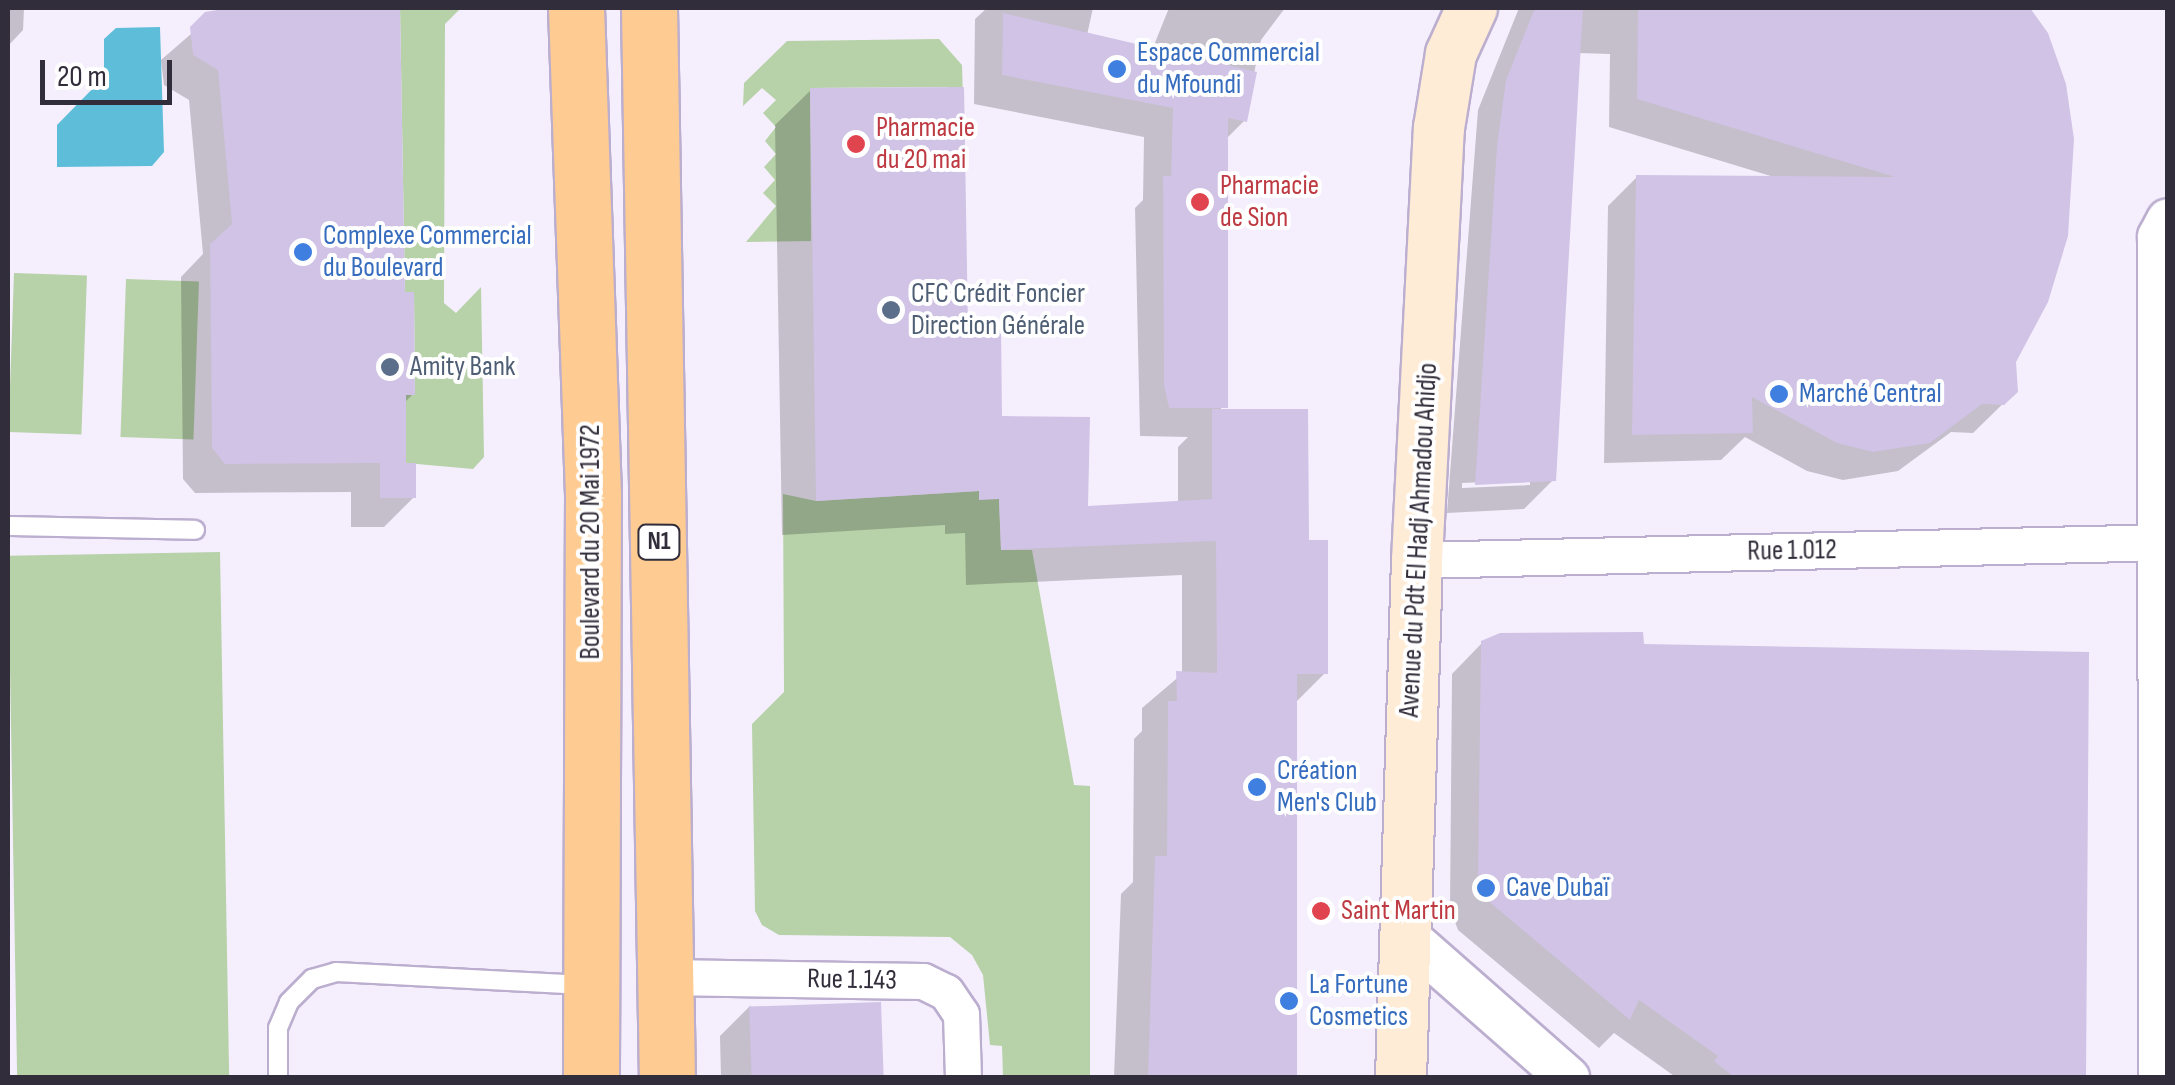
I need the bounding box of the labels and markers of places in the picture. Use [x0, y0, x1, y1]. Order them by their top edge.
place label: Espace Commercial du Mfoundi [1137, 36, 1320, 102]
marker: Espace Commercial du Mfoundi [1106, 58, 1128, 80]
place label: Pharmacie du 20 mai [876, 111, 975, 177]
marker: Pharmacie du 20 mai [845, 133, 867, 155]
place label: Pharmacie de Sion [1220, 169, 1319, 235]
marker: Pharmacie de Sion [1189, 191, 1211, 213]
place label: Complexe Commercial du Boulevard [323, 219, 532, 285]
marker: Complexe Commercial du Boulevard [292, 241, 314, 263]
place label: CFC Crédit Foncier Direction Générale [911, 277, 1085, 343]
marker: CFC Crédit Foncier Direction Générale [880, 299, 902, 321]
place label: Amity Bank [410, 350, 516, 384]
marker: Amity Bank [379, 356, 401, 378]
place label: Marché Central [1799, 377, 1942, 411]
marker: Marché Central [1768, 383, 1790, 405]
place label: Création Men's Club [1277, 754, 1377, 820]
marker: Création Men's Club [1246, 776, 1268, 798]
place label: Cave Dubaï [1506, 871, 1609, 905]
marker: Cave Dubaï [1475, 877, 1497, 899]
place label: Saint Martin [1341, 894, 1456, 928]
marker: Saint Martin [1310, 900, 1332, 922]
place label: La Fortune Cosmetics [1309, 968, 1408, 1034]
marker: La Fortune Cosmetics [1278, 990, 1300, 1012]

